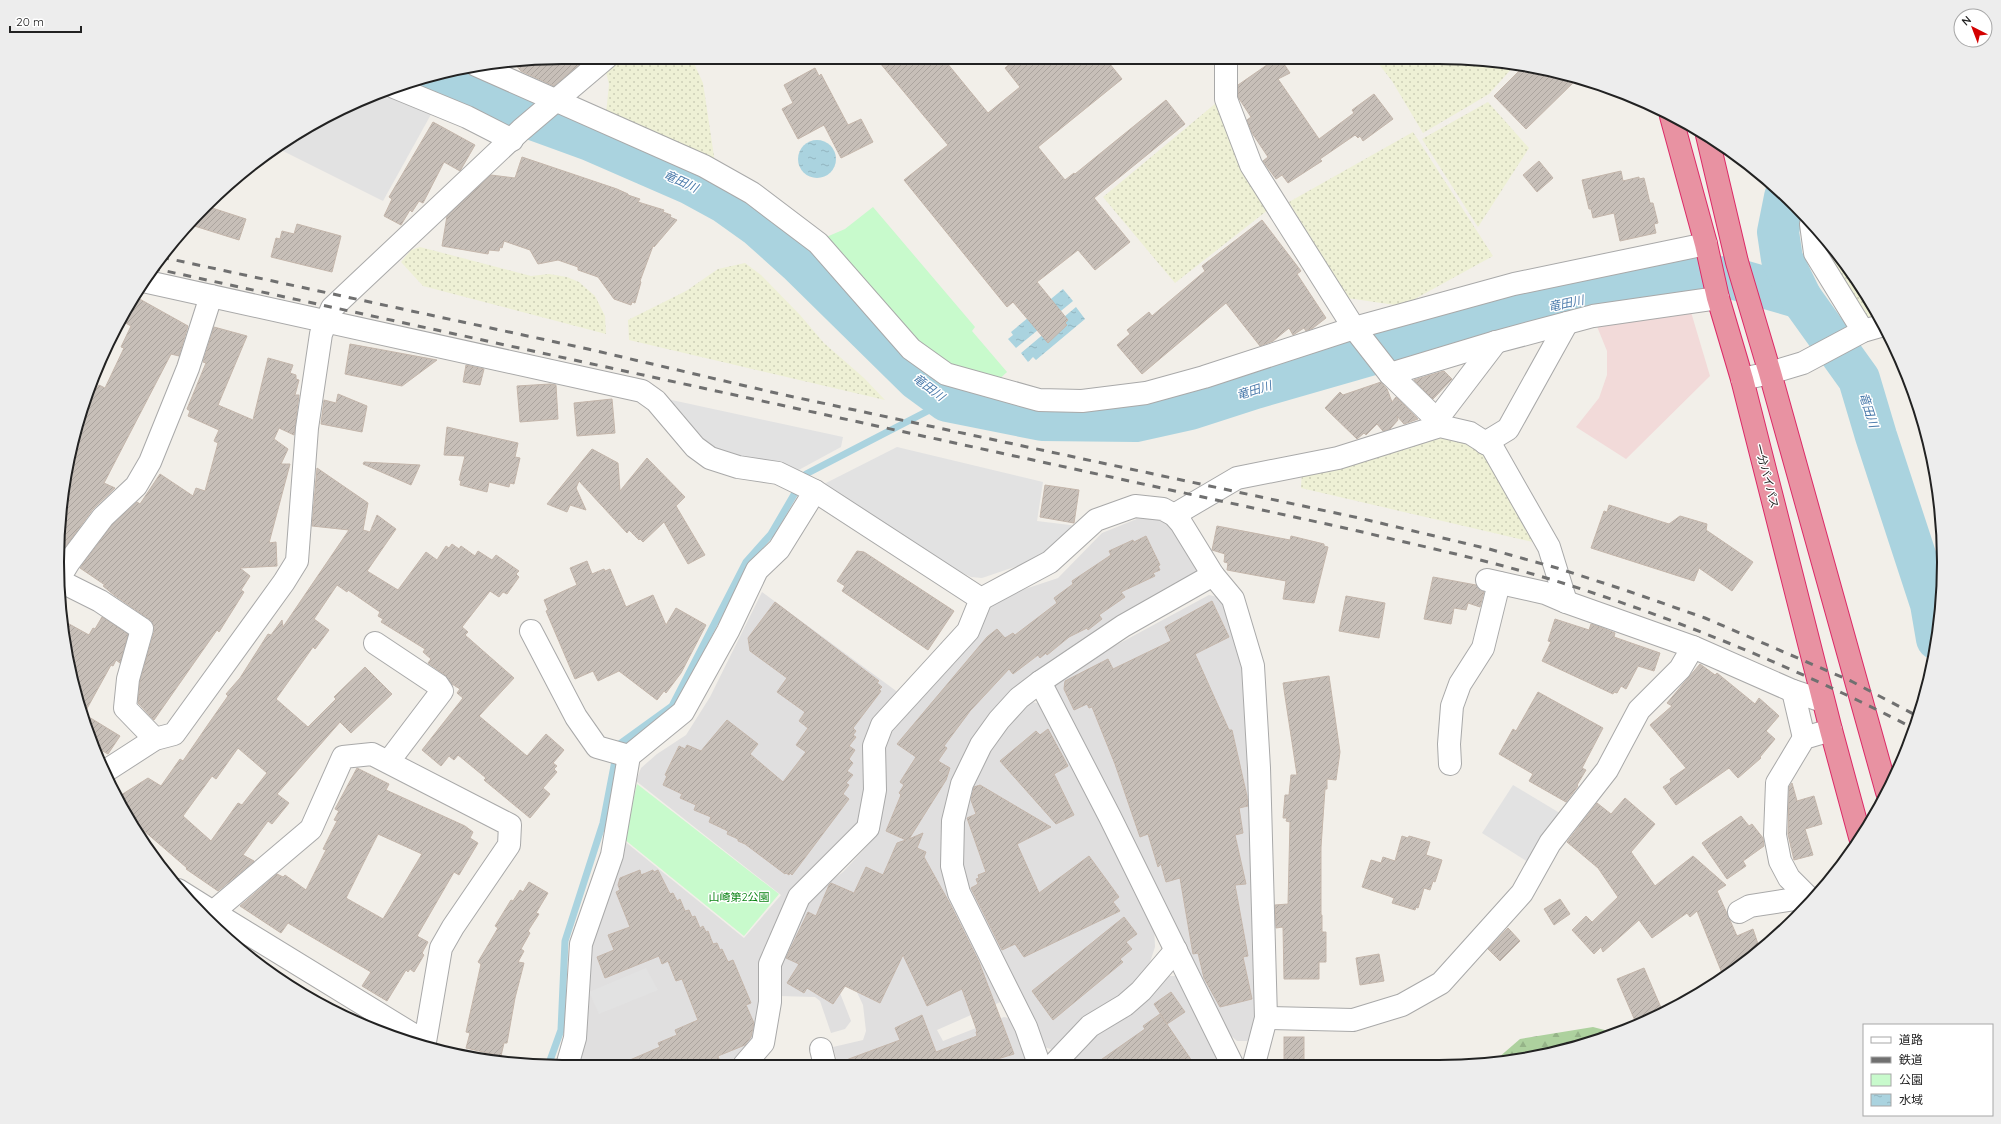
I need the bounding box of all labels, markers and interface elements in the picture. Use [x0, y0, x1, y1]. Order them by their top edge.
scale bar [10, 8, 81, 34]
north arrow [1953, 8, 1993, 48]
text: N [1959, 13, 1974, 28]
text: 20 m [16, 14, 44, 29]
water label: 竜田川 [662, 167, 702, 196]
water label: 竜田川 [1547, 292, 1587, 314]
water label: 竜田川 [910, 370, 949, 405]
water label: 竜田川 [1235, 377, 1275, 402]
water label: 竜田川 [1856, 391, 1882, 431]
street label: 一分バイパス [1752, 442, 1782, 510]
park label: 山崎第2公園 [708, 890, 770, 904]
legend [1863, 1024, 1993, 1116]
text: 道路 [1899, 1032, 1923, 1047]
text: 鉄道 [1899, 1052, 1923, 1067]
text: 公園 [1899, 1072, 1923, 1087]
text: 水域 [1899, 1092, 1923, 1107]

